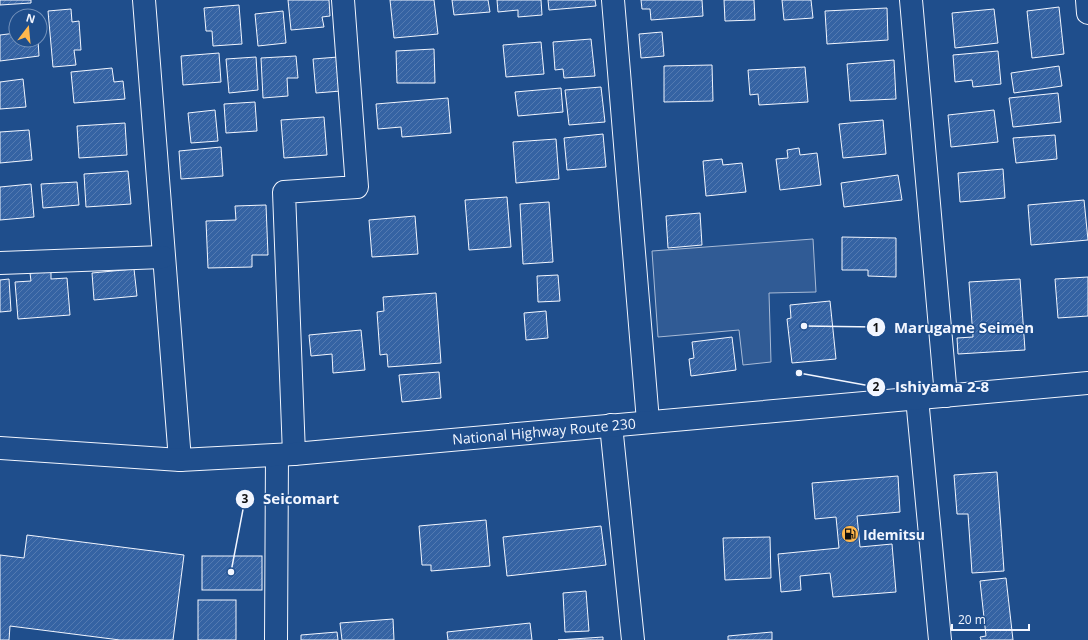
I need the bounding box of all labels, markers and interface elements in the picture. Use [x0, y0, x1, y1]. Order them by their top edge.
north arrow [8, 8, 48, 48]
text: N [25, 9, 37, 26]
callout: Marugame Seimen [866, 314, 1042, 341]
text: Marugame Seimen [894, 317, 1034, 337]
text: 1 [873, 319, 879, 336]
callout: Ishiyama 2-8 [866, 373, 997, 400]
text: Ishiyama 2-8 [895, 376, 989, 396]
text: 2 [873, 378, 880, 395]
street label: National Highway Route 230 [451, 414, 637, 448]
callout: Seicomart [235, 485, 347, 512]
text: Seicomart [263, 488, 339, 508]
text: 3 [242, 490, 249, 507]
fuel station icon: Idemitsu [840, 524, 860, 544]
place label: Idemitsu [863, 525, 925, 544]
scale bar [952, 606, 1029, 632]
text: 20 m [958, 611, 986, 628]

